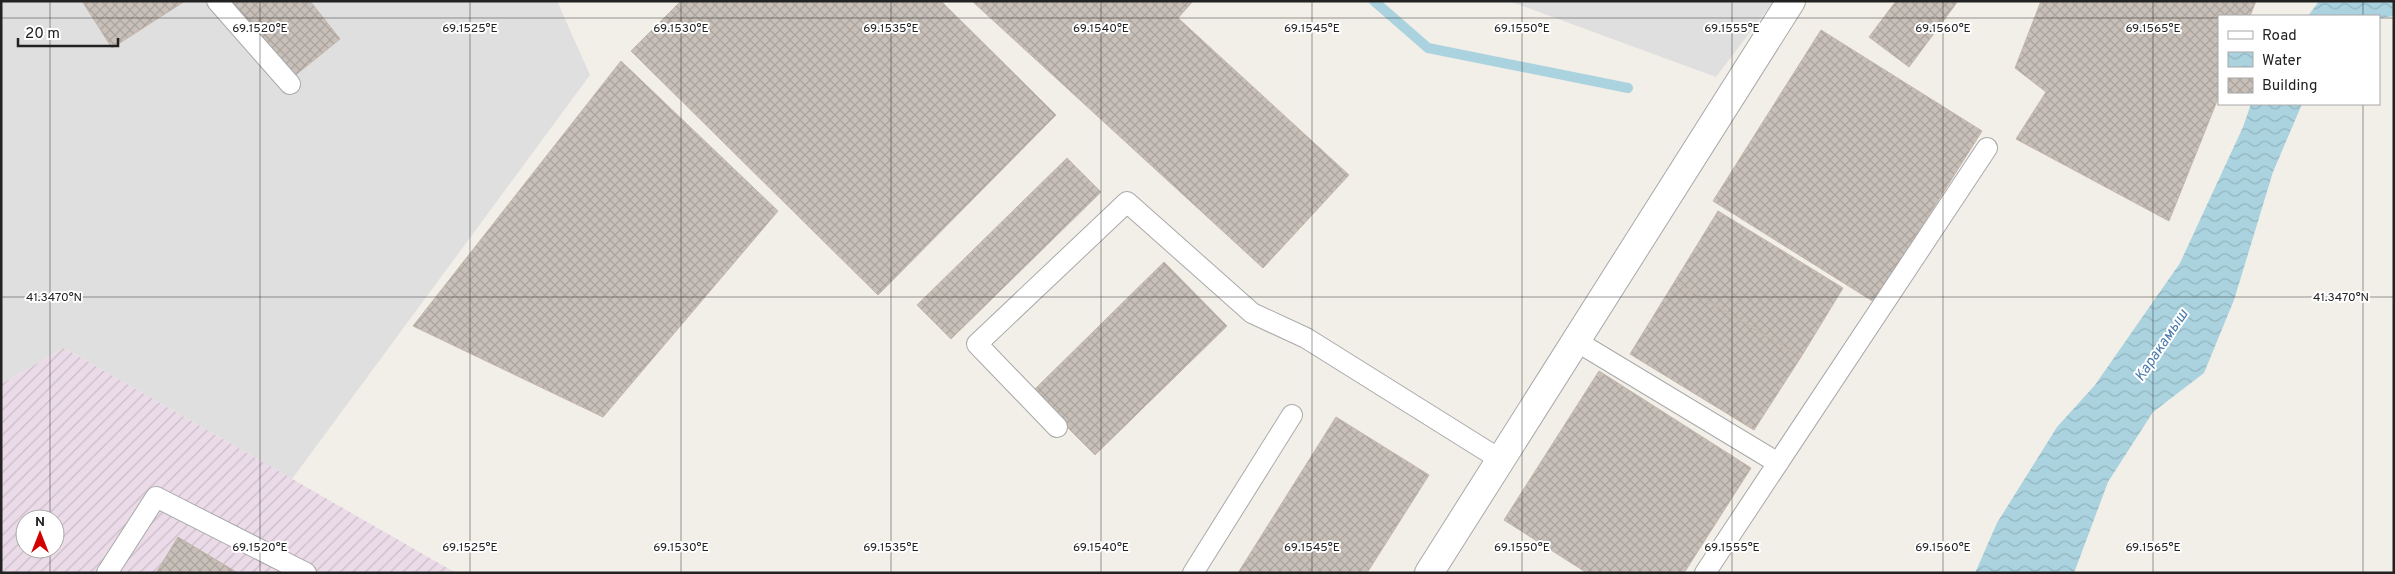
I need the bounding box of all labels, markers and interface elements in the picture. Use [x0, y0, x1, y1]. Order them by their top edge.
scale bar [18, 15, 118, 47]
legend [2218, 15, 2380, 105]
text: 69.1520°E [232, 21, 288, 37]
text: 69.1525°E [442, 21, 498, 37]
text: 69.1530°E [653, 21, 709, 37]
text: 69.1535°E [863, 21, 919, 37]
text: 69.1540°E [1073, 21, 1129, 37]
text: 69.1545°E [1284, 21, 1340, 37]
text: 69.1550°E [1494, 21, 1550, 37]
text: 69.1555°E [1704, 21, 1760, 37]
text: 69.1560°E [1915, 21, 1971, 37]
text: 69.1565°E [2125, 21, 2181, 37]
text: 20 m [25, 25, 60, 44]
text: Road [2262, 27, 2297, 46]
text: Water [2262, 52, 2302, 71]
text: Building [2262, 77, 2317, 96]
text: 41.3470°N [26, 290, 82, 306]
text: 41.3470°N [2313, 290, 2369, 306]
water label: Каракамыш [2131, 305, 2194, 385]
north arrow [15, 509, 65, 559]
text: N [35, 514, 45, 531]
text: 69.1520°E [232, 540, 288, 556]
text: 69.1525°E [442, 540, 498, 556]
text: 69.1530°E [653, 540, 709, 556]
text: 69.1535°E [863, 540, 919, 556]
text: 69.1540°E [1073, 540, 1129, 556]
text: 69.1545°E [1284, 540, 1340, 556]
text: 69.1550°E [1494, 540, 1550, 556]
text: 69.1555°E [1704, 540, 1760, 556]
text: 69.1560°E [1915, 540, 1971, 556]
text: 69.1565°E [2125, 540, 2181, 556]

